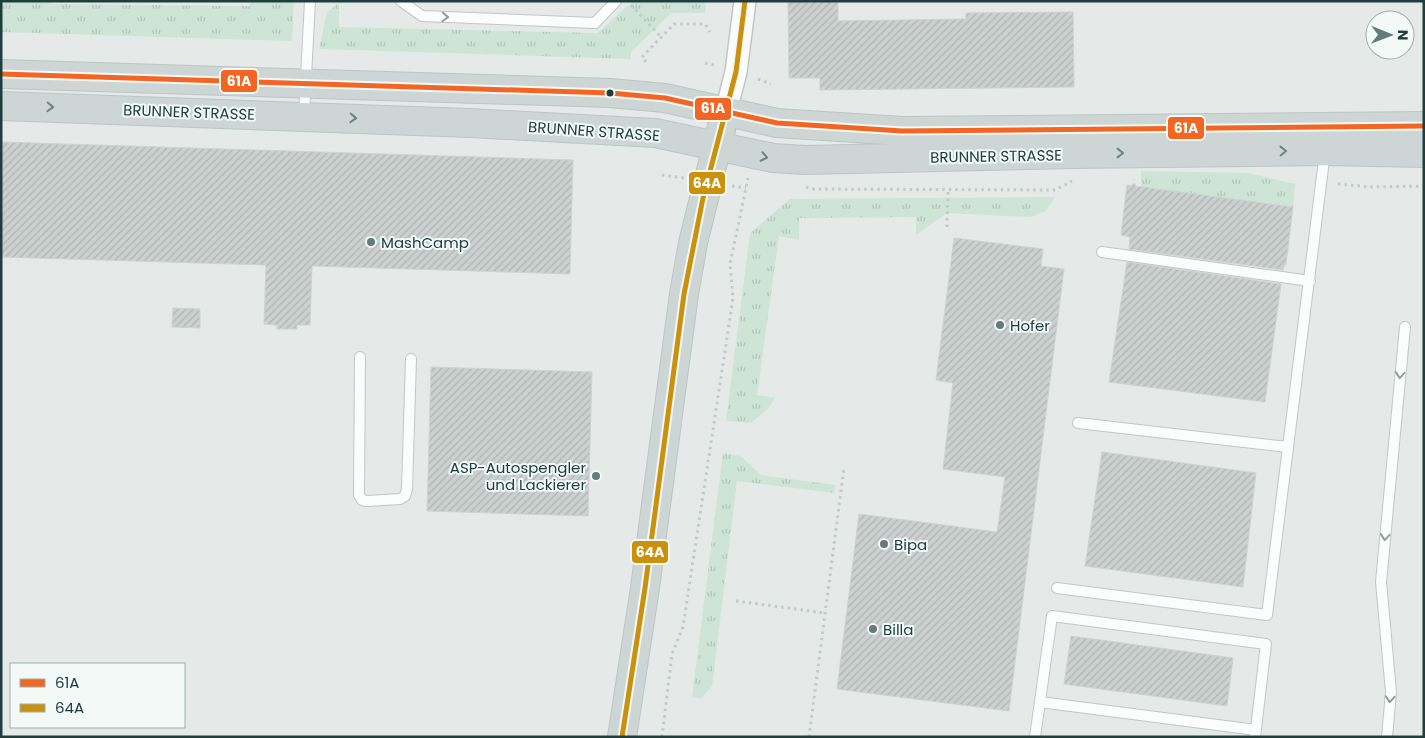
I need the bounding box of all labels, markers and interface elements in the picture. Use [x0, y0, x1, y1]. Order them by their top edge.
north arrow [1365, 10, 1415, 60]
one-way arrow [441, 12, 449, 23]
text: N [1393, 30, 1413, 41]
line badge: 61A [220, 69, 258, 93]
text: 61A [227, 71, 252, 91]
unlabelled marker [605, 88, 615, 98]
line badge: 61A [694, 97, 732, 121]
text: 61A [701, 98, 726, 118]
street label: BRUNNER STRASSE [123, 99, 255, 125]
one-way arrow [46, 102, 54, 113]
one-way arrow [350, 113, 357, 123]
street label: BRUNNER STRASSE [528, 116, 660, 146]
line badge: 61A [1167, 116, 1205, 140]
text: 61A [1174, 118, 1199, 138]
street label: BRUNNER STRASSE [930, 144, 1062, 168]
one-way arrow [1279, 146, 1287, 156]
one-way arrow [1116, 148, 1124, 158]
one-way arrow [759, 151, 768, 161]
line badge: 64A [688, 171, 726, 195]
text: 64A [693, 173, 722, 193]
place label: MashCamp [381, 232, 469, 253]
marker: MashCamp [365, 236, 377, 248]
place label: Hofer [1010, 315, 1050, 336]
marker: Hofer [994, 319, 1006, 331]
one-way arrow [1395, 372, 1406, 380]
place label: ASP-Autospengler und Lackierer [450, 457, 586, 495]
marker: ASP-Autospengler und Lackierer [590, 470, 602, 482]
one-way arrow [1380, 533, 1391, 541]
place label: Bipa [894, 534, 927, 555]
marker: Bipa [878, 538, 890, 550]
line badge: 64A [631, 540, 669, 564]
text: 64A [636, 542, 665, 562]
place label: Billa [883, 619, 913, 640]
marker: Billa [867, 623, 879, 635]
legend [10, 663, 185, 728]
text: 61A [55, 672, 79, 693]
one-way arrow [1385, 695, 1396, 703]
text: 64A [55, 697, 84, 718]

